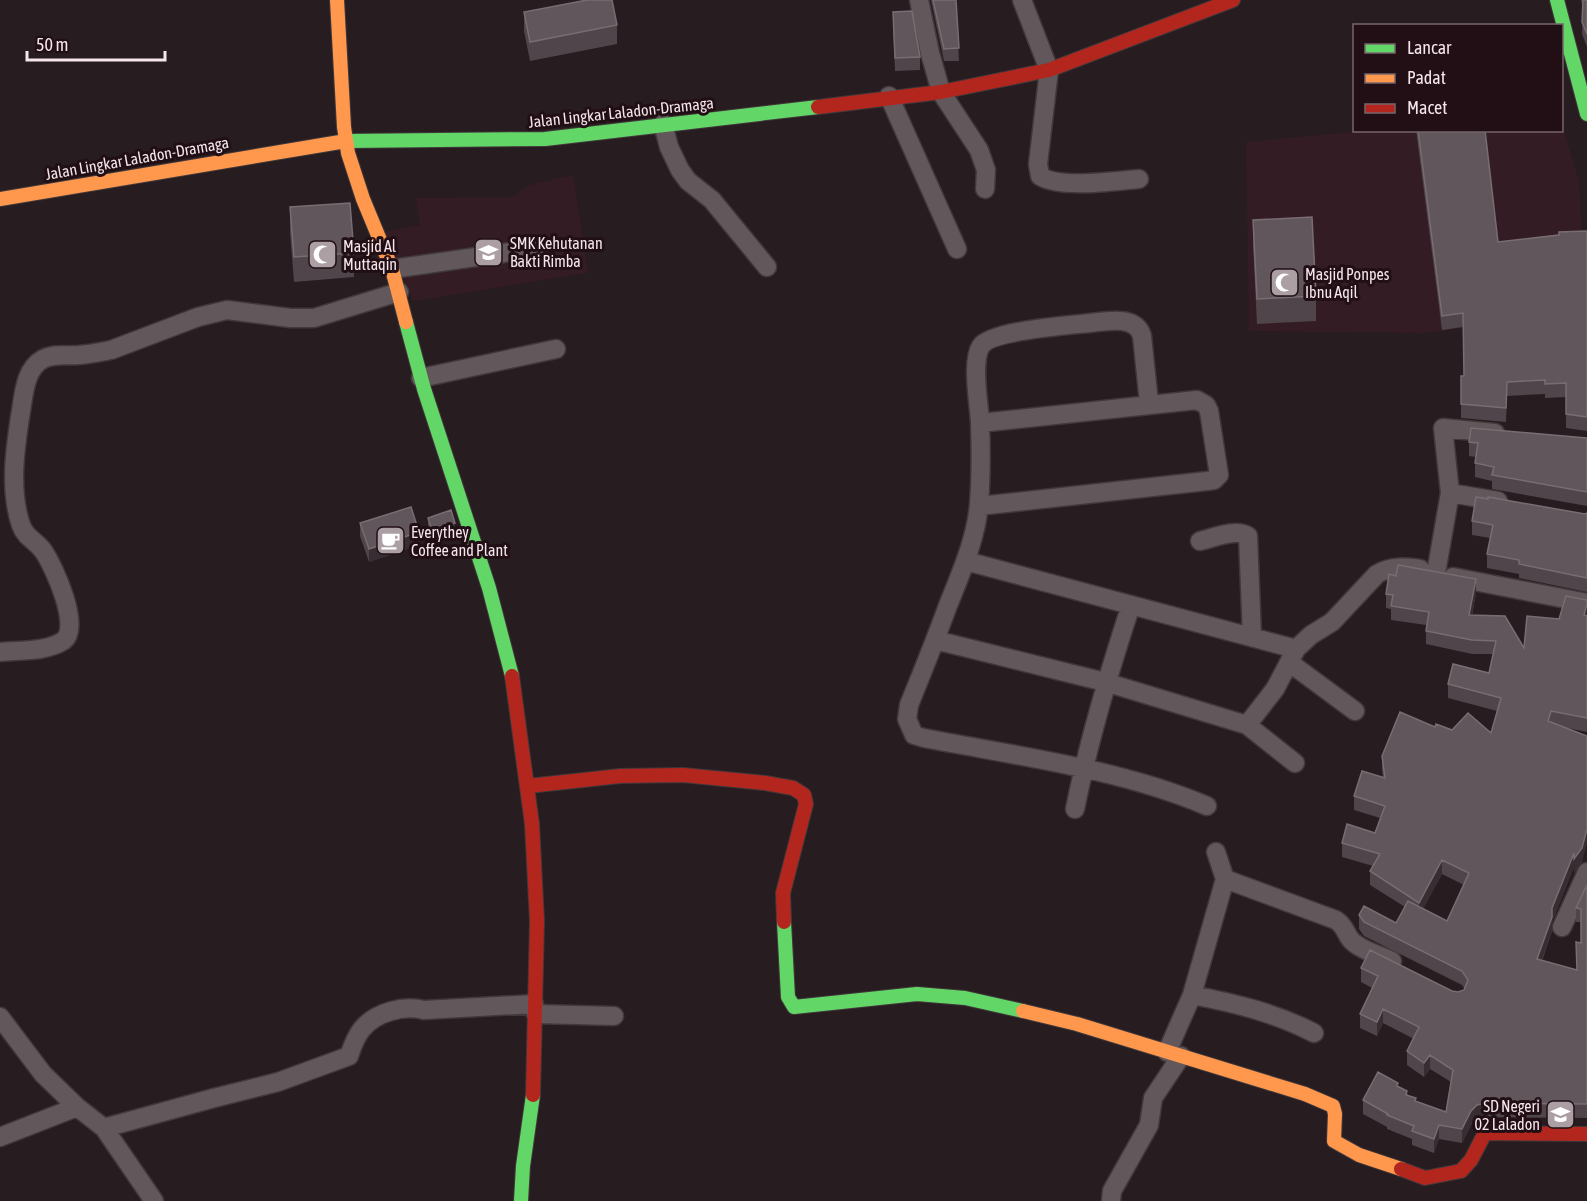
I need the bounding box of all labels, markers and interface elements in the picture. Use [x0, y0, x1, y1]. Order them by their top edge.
scale bar [27, 24, 165, 62]
legend [1353, 24, 1563, 132]
text: 50 m [36, 34, 68, 55]
text: Lancar [1407, 37, 1452, 58]
text: Padat [1407, 67, 1446, 88]
street label: Jalan Lingkar Laladon-Dramaga [528, 93, 715, 132]
text: Macet [1407, 97, 1447, 118]
street label: Jalan Lingkar Laladon-Dramaga [44, 133, 230, 184]
place label: SMK Kehutanan Bakti Rimba [510, 234, 603, 270]
school or university icon: SMK Kehutanan Bakti Rimba [473, 236, 505, 268]
place label: Masjid Al Muttaqin [343, 237, 397, 274]
mosque icon: Masjid Al Muttaqin [306, 239, 338, 271]
place label: Masjid Ponpes Ibnu Aqil [1305, 265, 1390, 302]
mosque icon: Masjid Ponpes Ibnu Aqil [1268, 267, 1300, 299]
place label: Everythey Coffee and Plant [411, 523, 508, 559]
cafe icon: Everythey Coffee and Plant [374, 525, 406, 557]
place label: SD Negeri 02 Laladon [1475, 1097, 1540, 1133]
school or university icon: SD Negeri 02 Laladon [1545, 1099, 1577, 1131]

